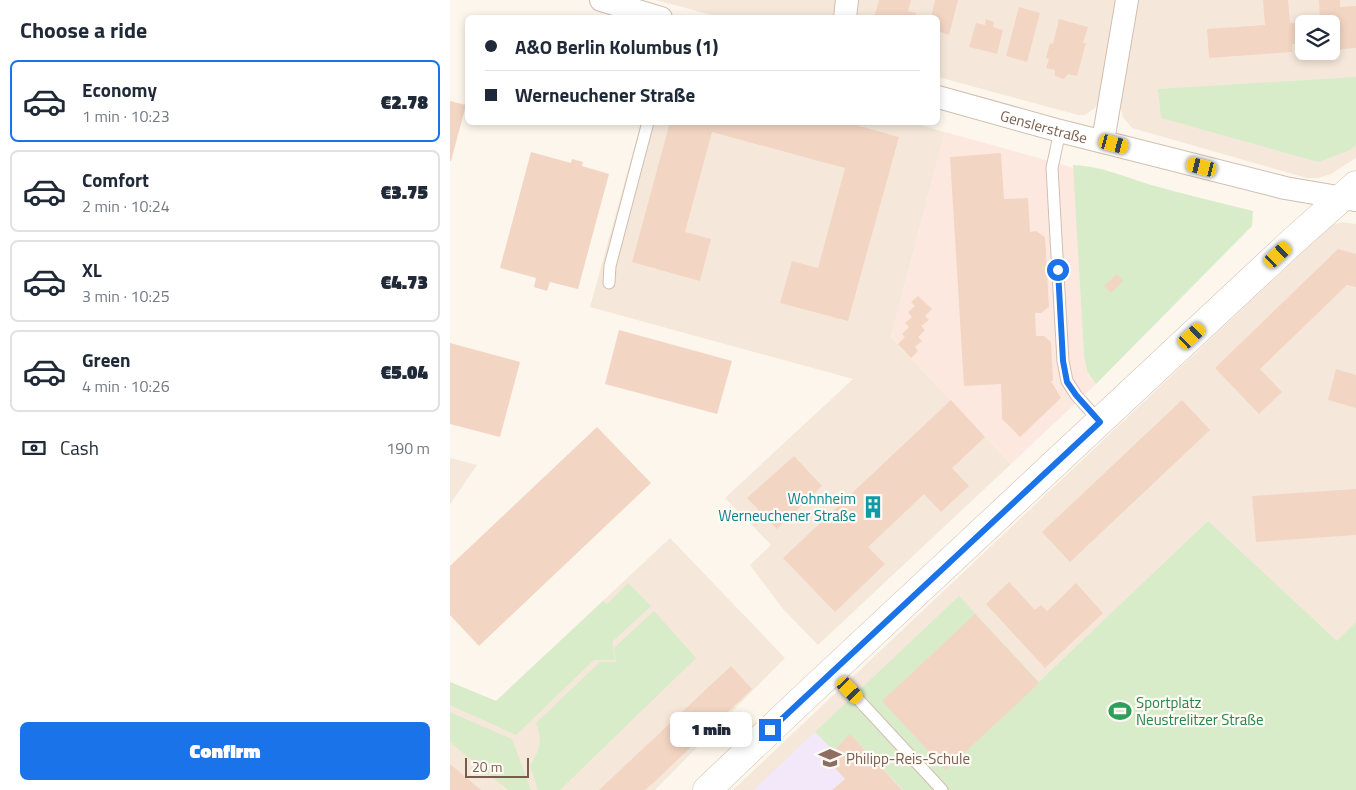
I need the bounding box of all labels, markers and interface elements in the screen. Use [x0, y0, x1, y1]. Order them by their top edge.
text: Choose a ride [20, 13, 147, 47]
map controls [1295, 15, 1340, 60]
button: layers [1295, 15, 1340, 60]
text: A&O Berlin Kolumbus (1) [515, 32, 718, 61]
text: Economy [82, 75, 157, 104]
icon: car [22, 79, 67, 124]
text: Werneuchener Straße [515, 80, 695, 109]
text: €2.78 [381, 87, 428, 116]
street label: Genslerstraße [998, 103, 1090, 149]
text: 1 min · 10:23 [82, 104, 170, 128]
car [1097, 133, 1130, 155]
car [1185, 156, 1218, 178]
text: Comfort [82, 165, 149, 194]
icon: car [22, 169, 67, 214]
text: €3.75 [381, 177, 428, 206]
text: 2 min · 10:24 [82, 194, 170, 218]
car [1261, 239, 1294, 271]
text: XL [82, 255, 102, 284]
icon: car [22, 259, 67, 304]
route start [1047, 259, 1069, 281]
text: €4.73 [381, 267, 428, 296]
text: 3 min · 10:25 [82, 284, 170, 308]
car [1175, 320, 1208, 352]
text: Green [82, 345, 131, 374]
icon: car [22, 349, 67, 394]
text: €5.04 [381, 357, 428, 386]
text: 4 min · 10:26 [82, 374, 170, 398]
text: Cash [60, 433, 99, 462]
icon: cash [20, 434, 48, 462]
text: 190 m [386, 436, 430, 460]
place label: Wohnheim Werneuchener Straße [718, 487, 856, 527]
building icon: Wohnheim Werneuchener Straße [860, 494, 886, 520]
car [834, 674, 865, 706]
place label: Sportplatz Neustrelitzer Straße [1136, 691, 1263, 731]
sports icon: Sportplatz Neustrelitzer Straße [1107, 698, 1133, 724]
callout: 1 min [670, 712, 752, 748]
text: 1 min [691, 717, 731, 741]
route end [759, 719, 781, 741]
button: Confirm [20, 722, 430, 780]
school or university icon: Philipp-Reis-Schule [817, 745, 843, 771]
place label: Philipp-Reis-Schule [846, 747, 970, 770]
scale bar [465, 755, 529, 778]
text: 20 m [472, 756, 502, 777]

